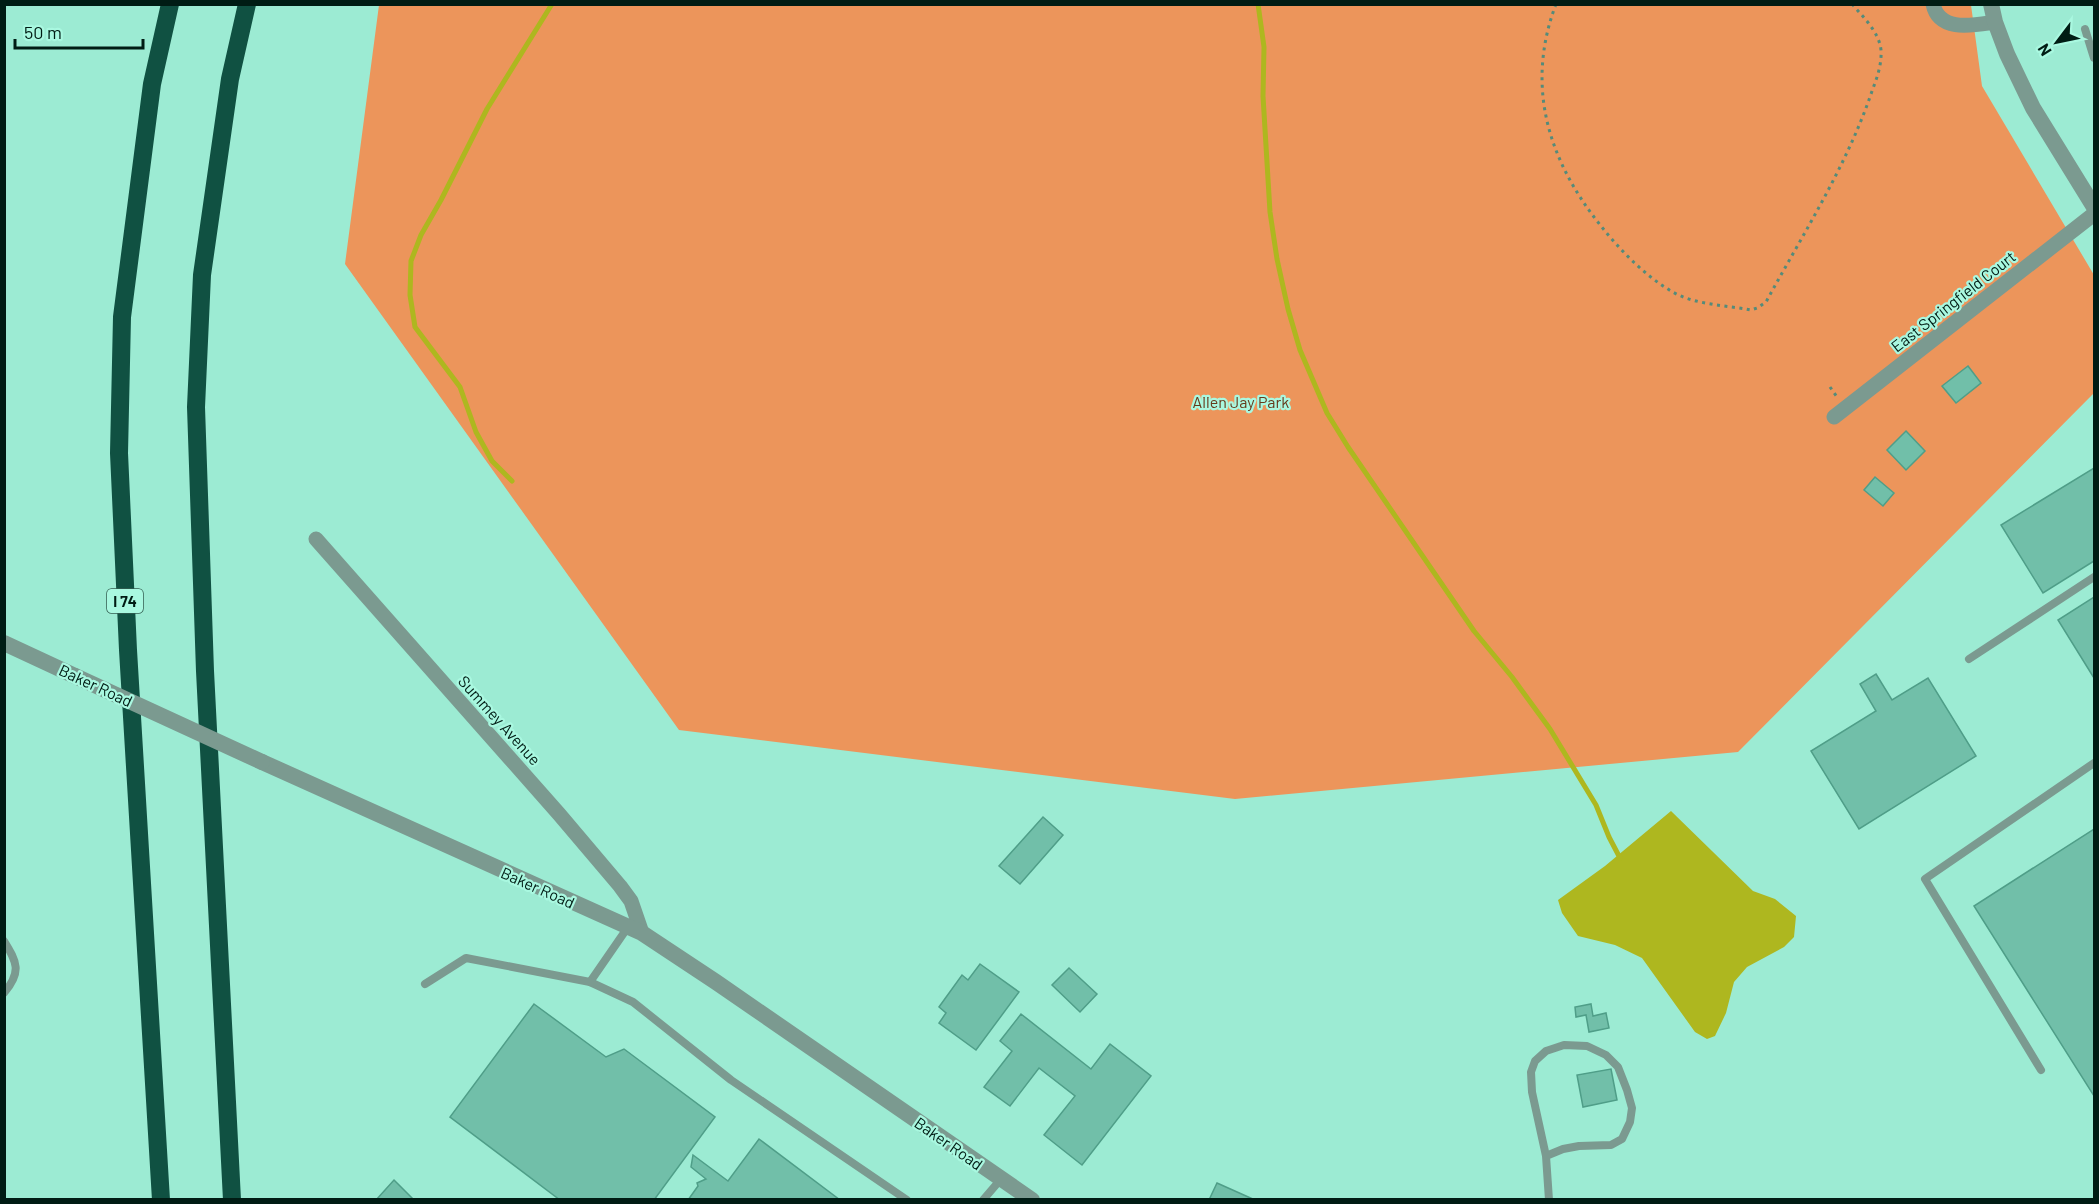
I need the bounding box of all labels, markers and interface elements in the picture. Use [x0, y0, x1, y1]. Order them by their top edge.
scale bar [15, 12, 142, 50]
north arrow [2027, 12, 2087, 72]
text: 50 m [24, 21, 62, 43]
text: N [2033, 41, 2055, 60]
street label: East Springfield Court [1887, 247, 2019, 355]
park label: Allen Jay Park [1193, 392, 1289, 411]
road number: I 74 [107, 589, 143, 613]
street label: Baker Road [56, 660, 136, 710]
street label: Summey Avenue [455, 671, 545, 769]
street label: Baker Road [498, 862, 578, 912]
street label: Baker Road [911, 1113, 987, 1173]

